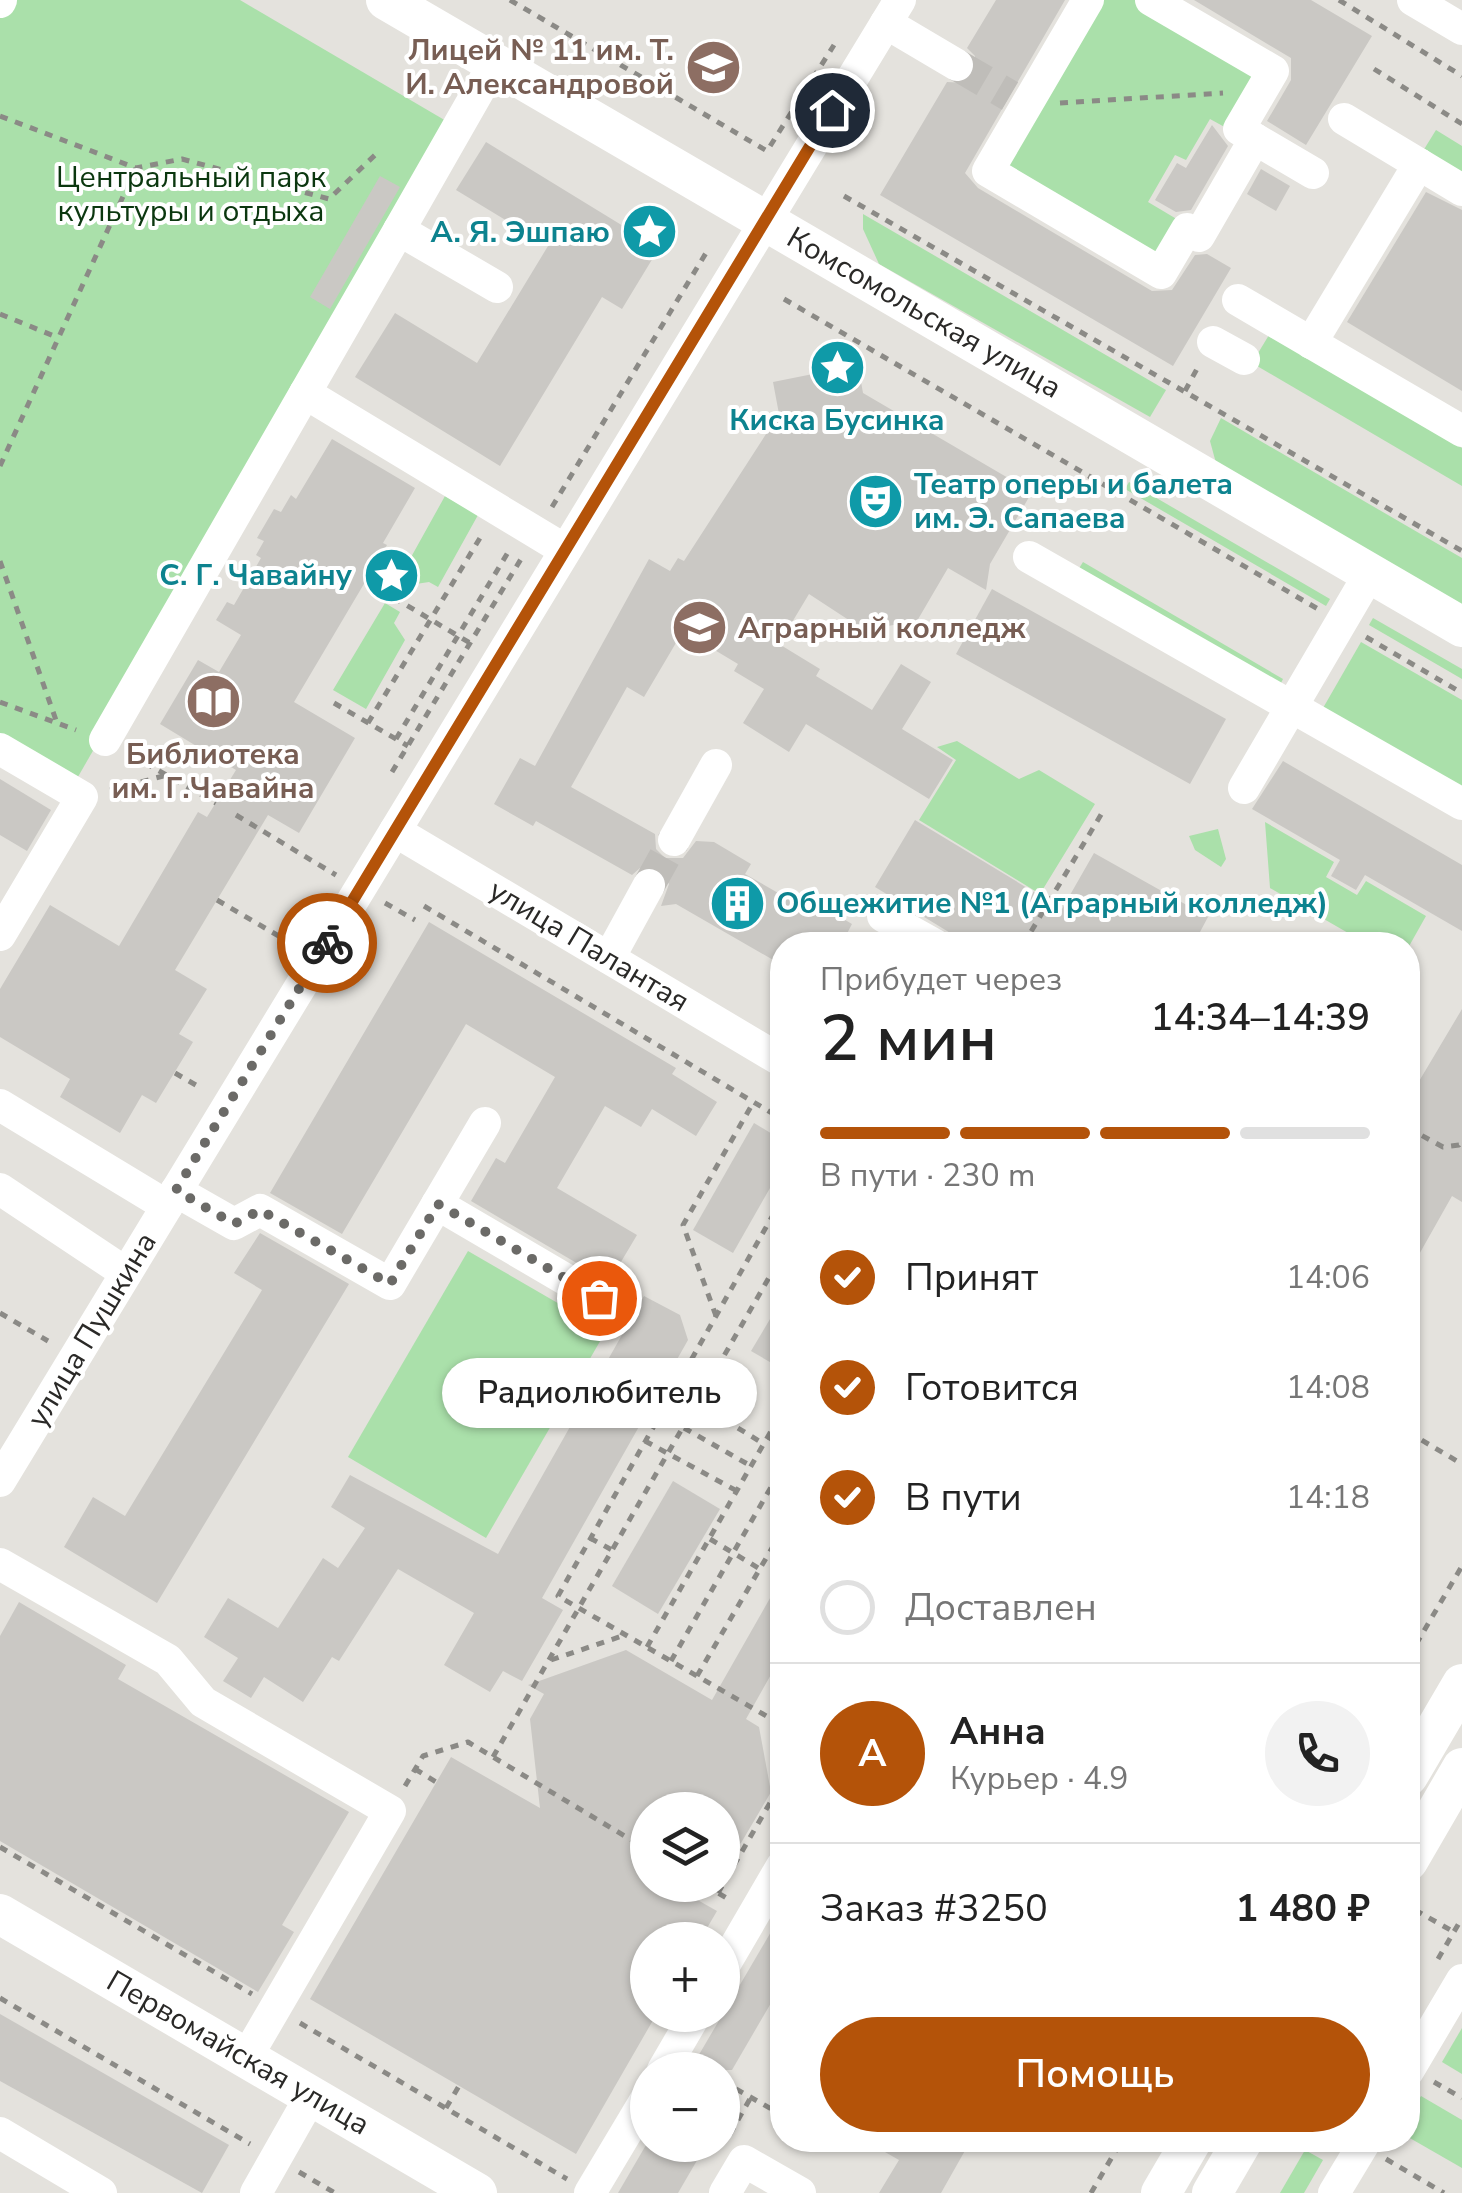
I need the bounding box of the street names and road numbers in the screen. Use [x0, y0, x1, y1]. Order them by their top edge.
street label: Комсомольская улица [779, 218, 1069, 408]
street label: улица Палантая [481, 870, 697, 1022]
street label: улица Пушкина [18, 1225, 166, 1435]
street label: Первомайская улица [99, 1961, 377, 2145]

